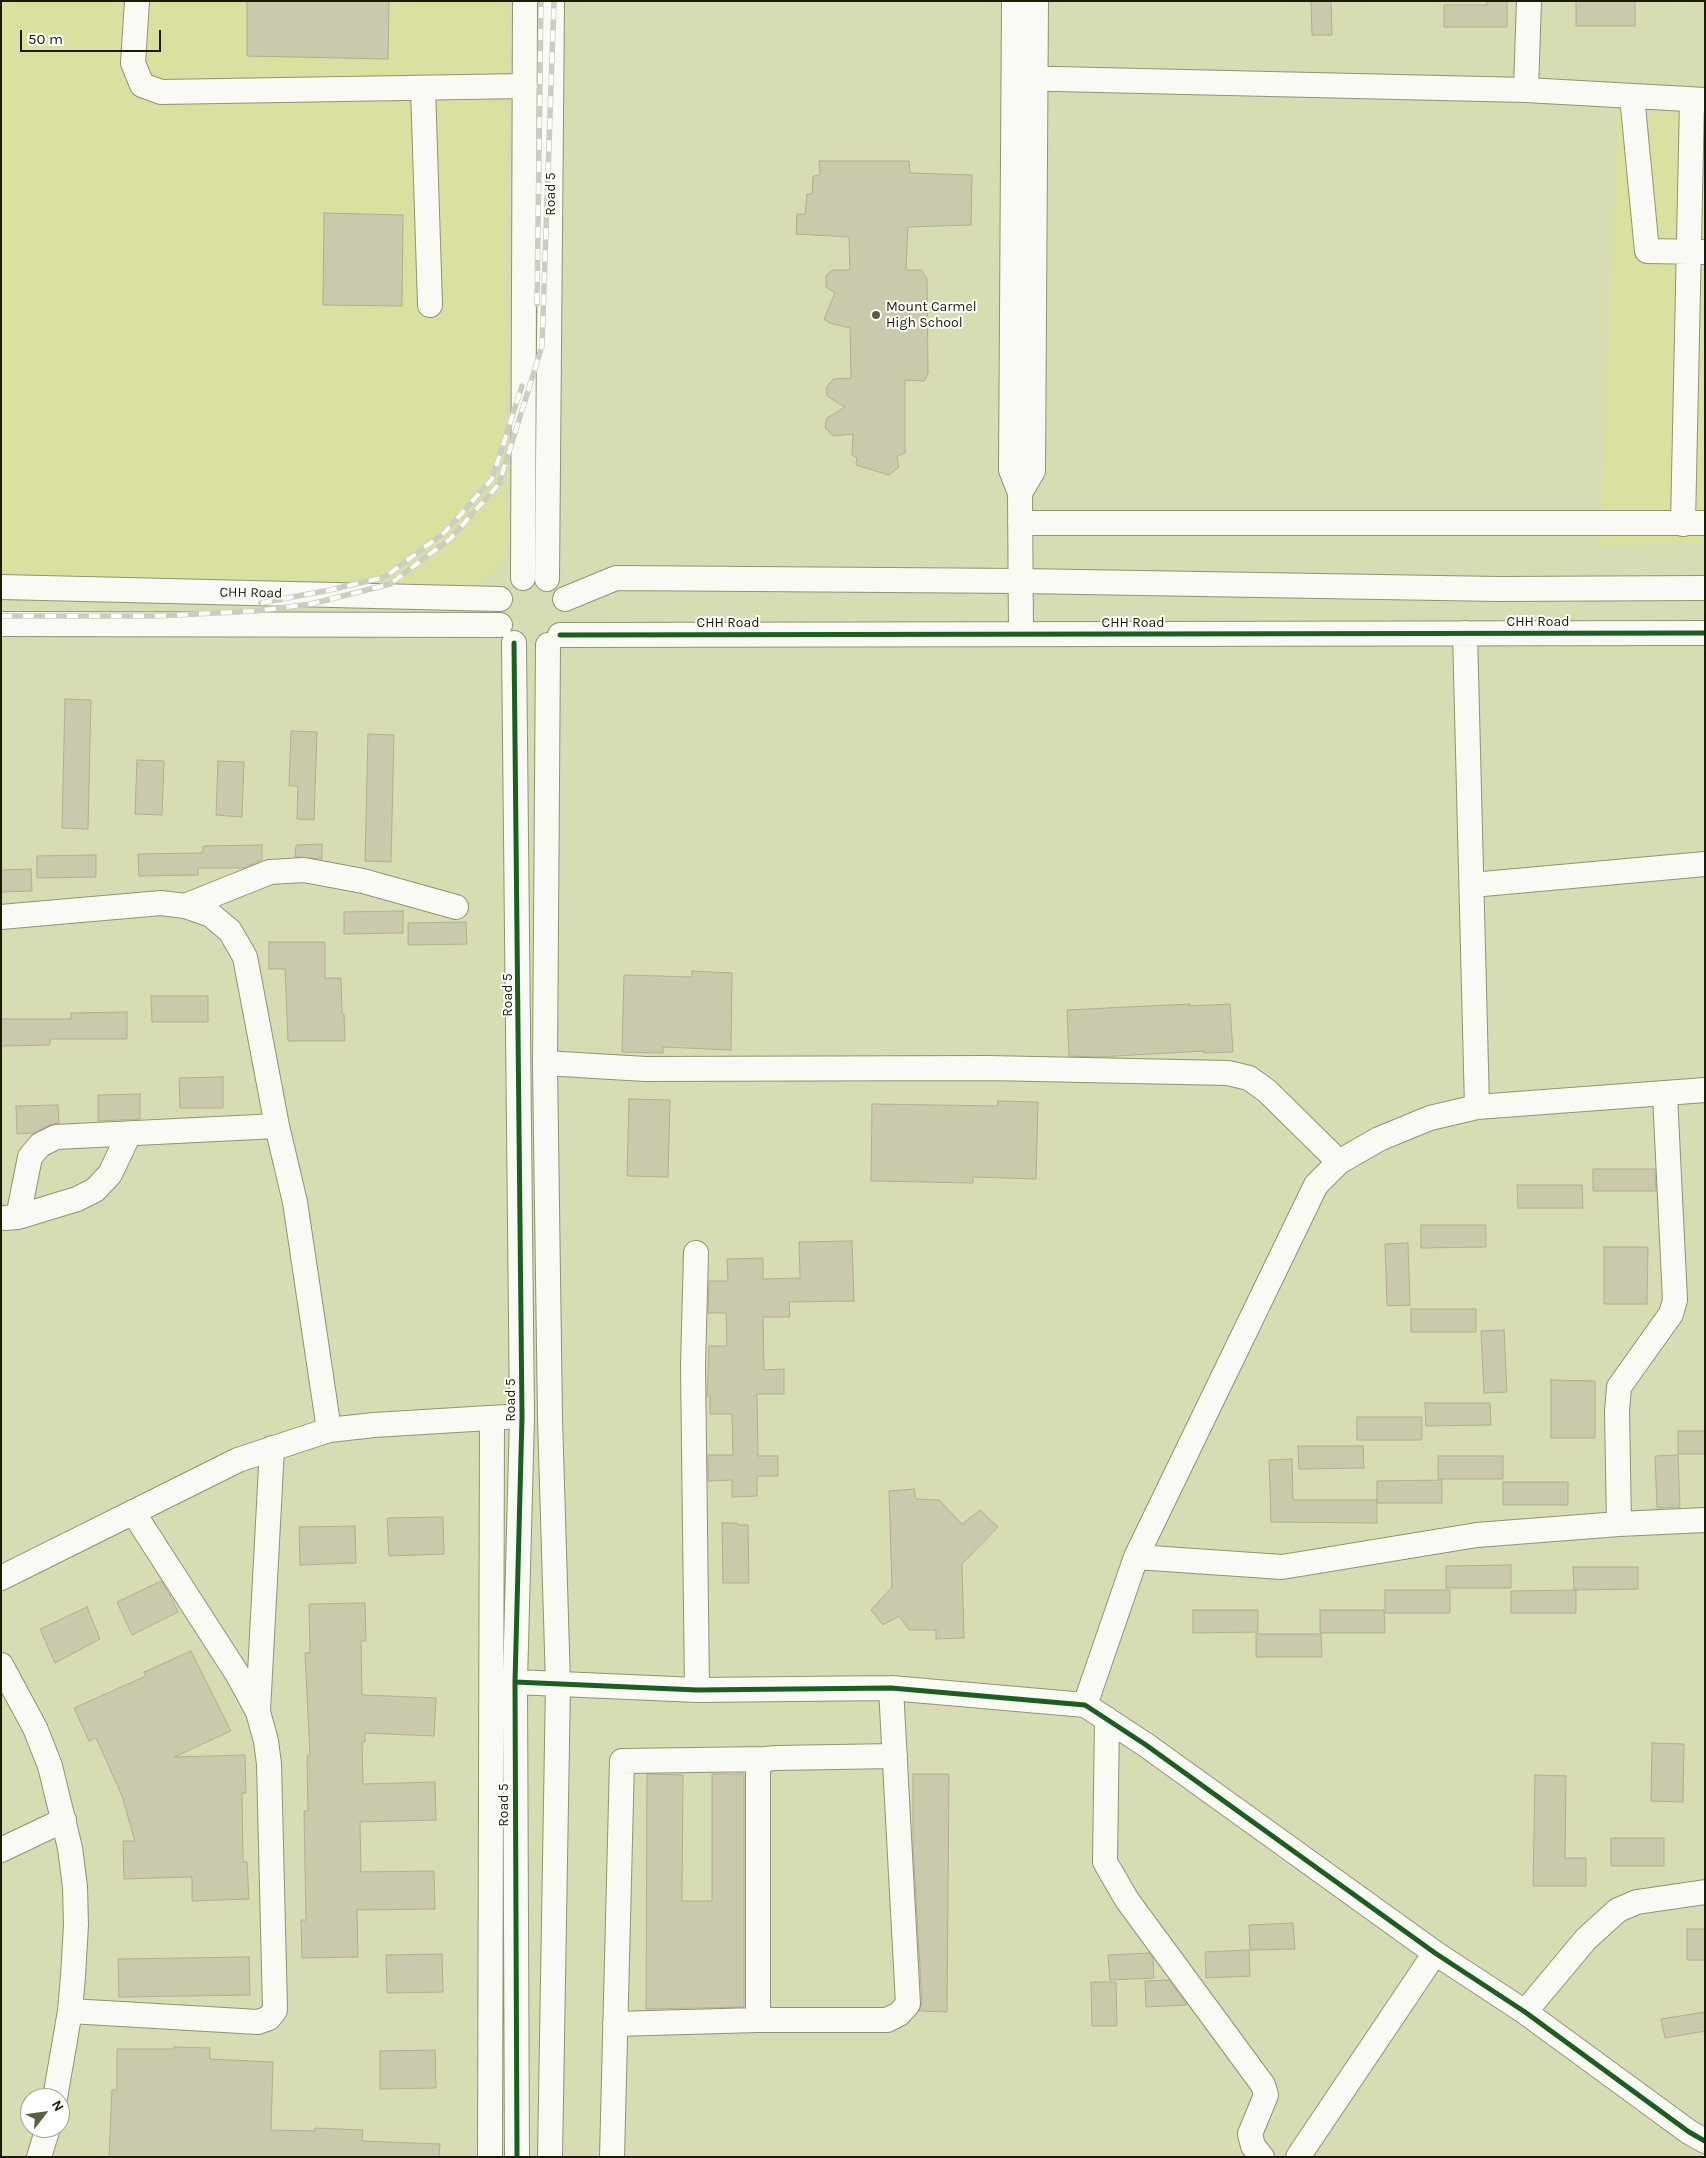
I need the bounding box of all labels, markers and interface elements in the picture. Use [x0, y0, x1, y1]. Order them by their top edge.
scale bar [22, 20, 164, 52]
text: 50 m [28, 30, 63, 48]
street label: Road 5 [543, 172, 559, 216]
place label: Mount Carmel High School [886, 299, 977, 332]
marker: Mount Carmel High School [870, 309, 882, 321]
street label: CHH Road [219, 584, 283, 602]
street label: CHH Road [1507, 614, 1569, 630]
street label: CHH Road [697, 615, 759, 631]
street label: CHH Road [1102, 615, 1164, 631]
street label: Road 5 [500, 973, 516, 1017]
street label: Road 5 [503, 1378, 519, 1422]
street label: Road 5 [496, 1783, 512, 1827]
north arrow [20, 2088, 70, 2138]
text: N [48, 2097, 67, 2114]

